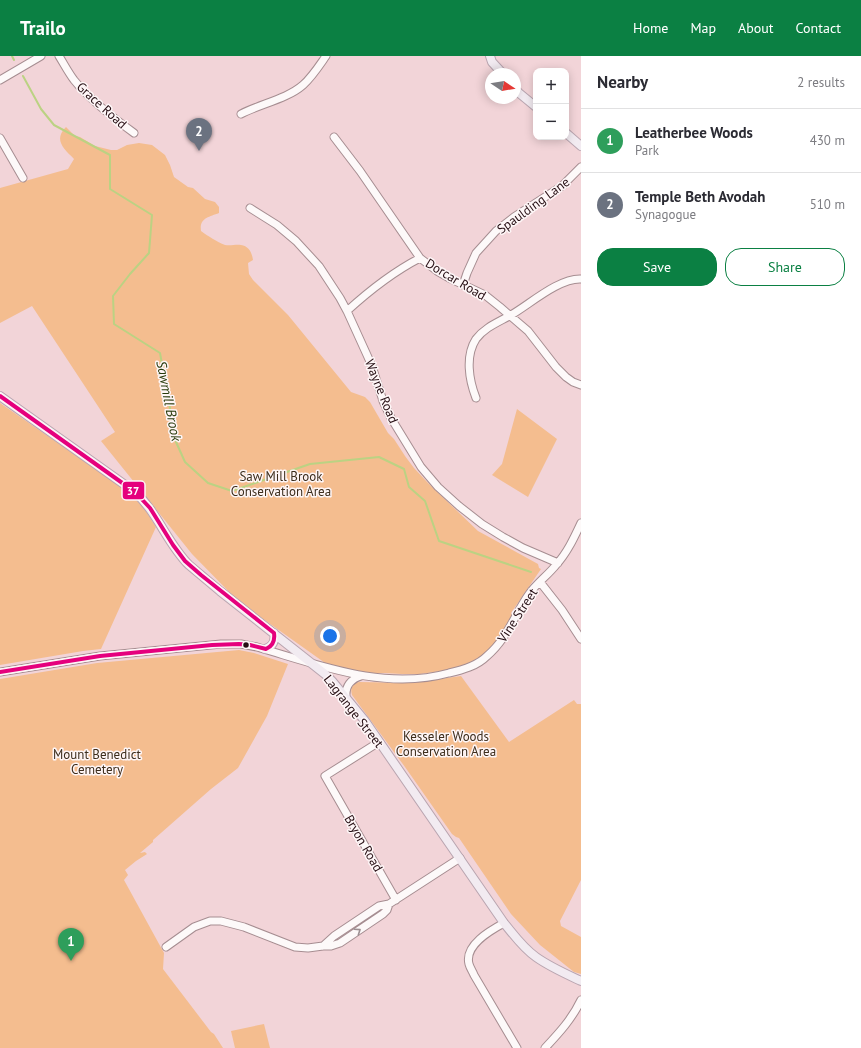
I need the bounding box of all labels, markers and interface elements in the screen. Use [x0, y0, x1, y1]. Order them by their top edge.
text: Trailo [20, 16, 66, 40]
text: Home [633, 19, 668, 37]
text: Map [690, 19, 716, 37]
text: About [738, 19, 774, 37]
text: Contact [796, 19, 841, 37]
north arrow [485, 68, 521, 104]
map controls [533, 68, 569, 140]
button: + [533, 68, 569, 104]
text: Nearby [597, 71, 648, 93]
text: 2 results [797, 74, 845, 91]
street label: Grace Road [73, 78, 130, 132]
button: − [533, 104, 569, 140]
pin: 2 [186, 118, 212, 151]
text: Leatherbee Woods [635, 123, 753, 142]
text: 1 [606, 132, 614, 149]
text: 430 m [810, 132, 845, 149]
text: Park [635, 142, 659, 159]
street label: Spaulding Lane [494, 173, 573, 238]
text: Temple Beth Avodah [635, 187, 765, 206]
text: 2 [606, 196, 614, 213]
text: 510 m [810, 196, 845, 213]
text: Synagogue [635, 206, 696, 223]
button: Save [597, 248, 717, 286]
button: Share [725, 248, 845, 286]
street label: Dorcar Road [422, 255, 489, 304]
street label: Wayne Road [361, 357, 402, 426]
water label: Sawmill Brook [152, 359, 186, 443]
park label: Saw Mill Brook Conservation Area [231, 468, 331, 500]
line badge: 37 [122, 481, 145, 500]
text: 37 [127, 484, 139, 498]
street label: Vine Street [493, 584, 542, 646]
your location [320, 626, 340, 646]
unlabelled marker [241, 640, 251, 650]
street label: Lagrange Street [320, 671, 388, 752]
park label: Kesseler Woods Conservation Area [396, 728, 496, 760]
park label: Mount Benedict Cemetery [53, 746, 142, 778]
street label: Bryon Road [340, 812, 387, 875]
pin: 1 [58, 928, 84, 961]
one-way arrow [353, 929, 360, 936]

